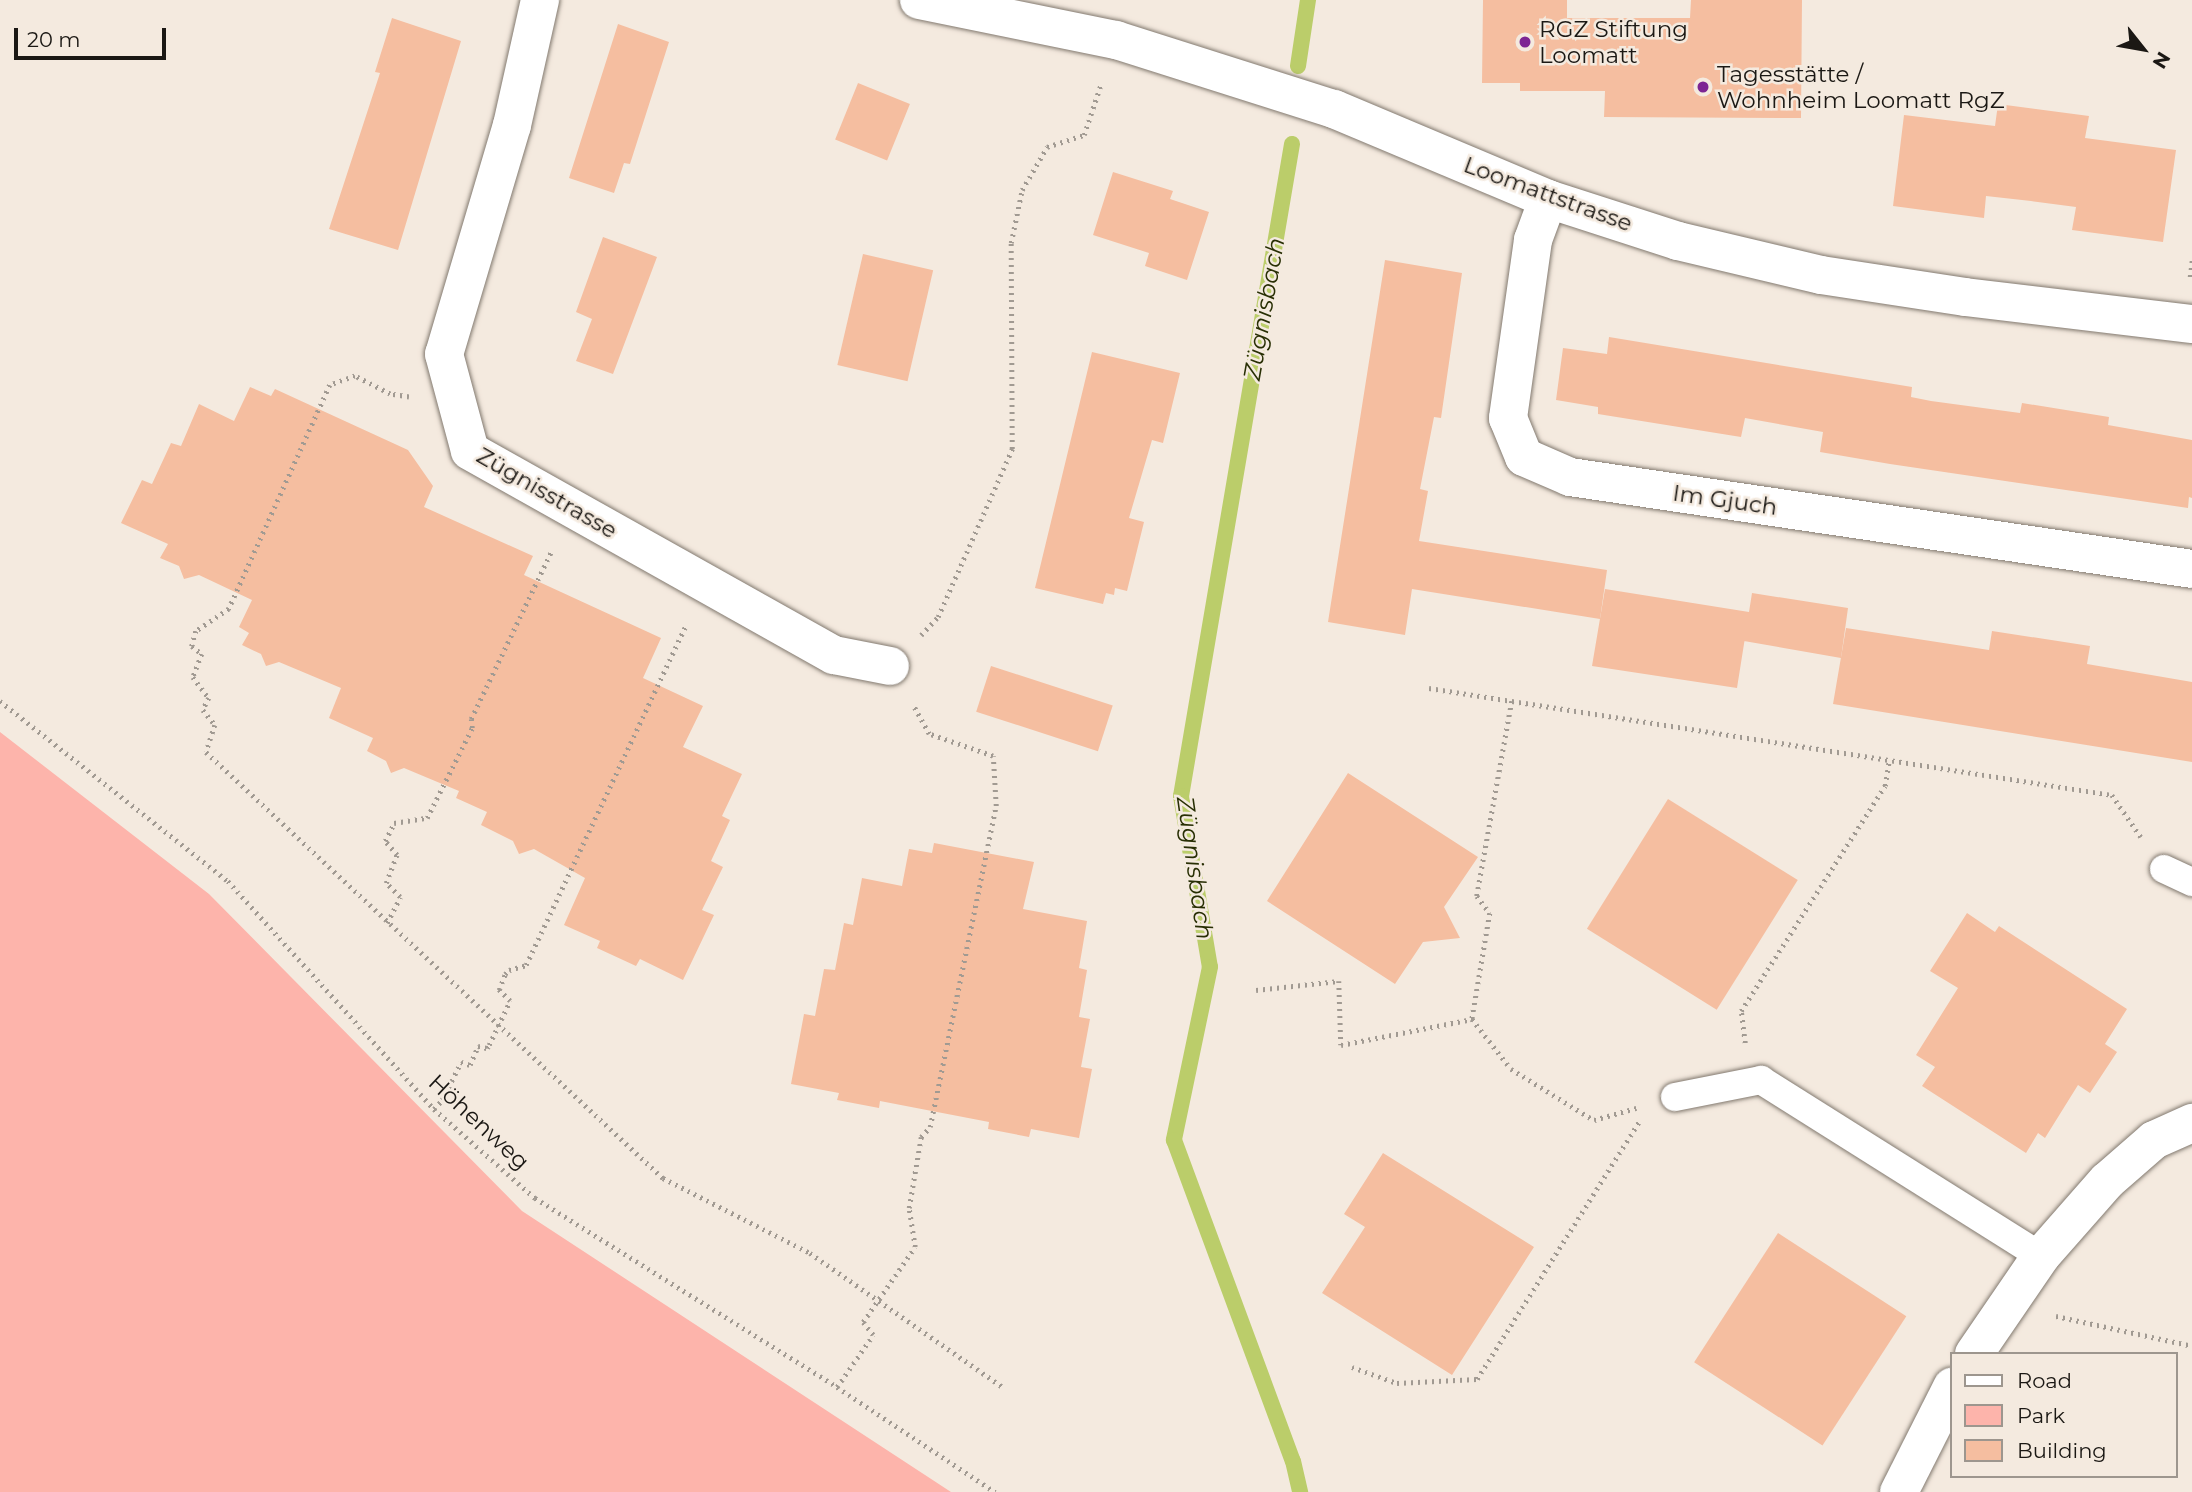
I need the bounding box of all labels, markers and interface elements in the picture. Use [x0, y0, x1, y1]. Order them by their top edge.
scale bar [18, 14, 170, 58]
north arrow [2108, 14, 2178, 84]
place label: RGZ Stiftung Loomatt [1539, 15, 1688, 69]
text: 20 m [27, 27, 81, 52]
marker: RGZ Stiftung Loomatt [1517, 34, 1533, 50]
text: N [2148, 48, 2175, 73]
place label: Tagesstätte / Wohnheim Loomatt RgZ [1717, 60, 2005, 114]
marker: Tagesstätte / Wohnheim Loomatt RgZ [1695, 79, 1711, 95]
street label: Loomattstrasse [1460, 151, 1636, 237]
water label: Zügnisbach [1237, 235, 1291, 383]
street label: Zügnisstrasse [472, 442, 622, 544]
street label: Im Gjuch [1671, 479, 1779, 521]
water label: Zügnisbach [1171, 794, 1219, 942]
street label: Höhenweg [423, 1068, 535, 1176]
legend [1951, 1352, 2178, 1478]
text: Road [2017, 1368, 2072, 1393]
text: Park [2017, 1403, 2065, 1428]
text: Building [2017, 1438, 2107, 1463]

